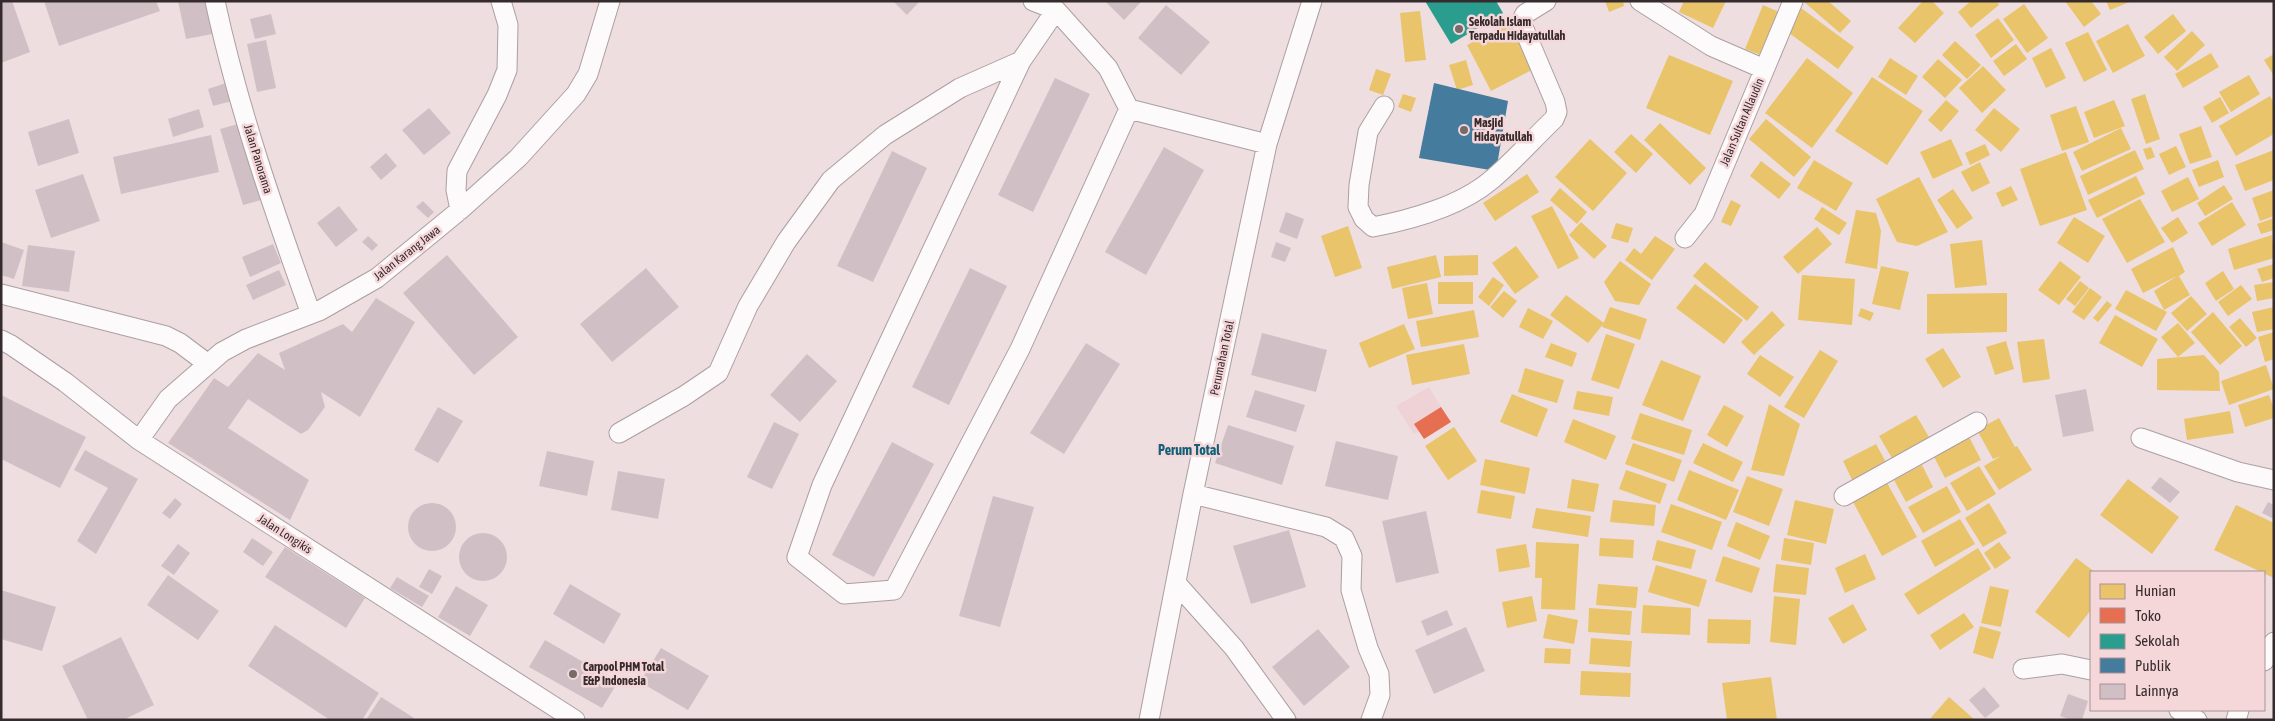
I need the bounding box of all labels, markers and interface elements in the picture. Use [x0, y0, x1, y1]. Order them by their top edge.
place label: Sekolah Islam Terpadu Hidayatullah [1469, 15, 1566, 43]
marker: Sekolah Islam Terpadu Hidayatullah [1453, 23, 1465, 35]
street label: Jalan Sultan Allaudin [1717, 76, 1767, 168]
place label: Masjid Hidayatullah [1474, 116, 1533, 144]
street label: Jalan Panorama [241, 123, 275, 195]
marker: Masjid Hidayatullah [1458, 124, 1470, 136]
street label: Jalan Karang Jawa [371, 223, 443, 283]
street label: Perumahan Total [1207, 319, 1237, 397]
district label: Perum Total [1158, 442, 1220, 458]
street label: Jalan Longikis [255, 511, 315, 557]
legend [2090, 571, 2265, 711]
text: Hunian [2135, 582, 2176, 599]
text: Toko [2135, 607, 2161, 624]
text: Sekolah [2135, 632, 2180, 649]
text: Publik [2135, 657, 2171, 674]
place label: Carpool PHM Total E&P Indonesia [583, 660, 665, 688]
marker: Carpool PHM Total E&P Indonesia [567, 668, 579, 680]
text: Lainnya [2135, 682, 2179, 699]

